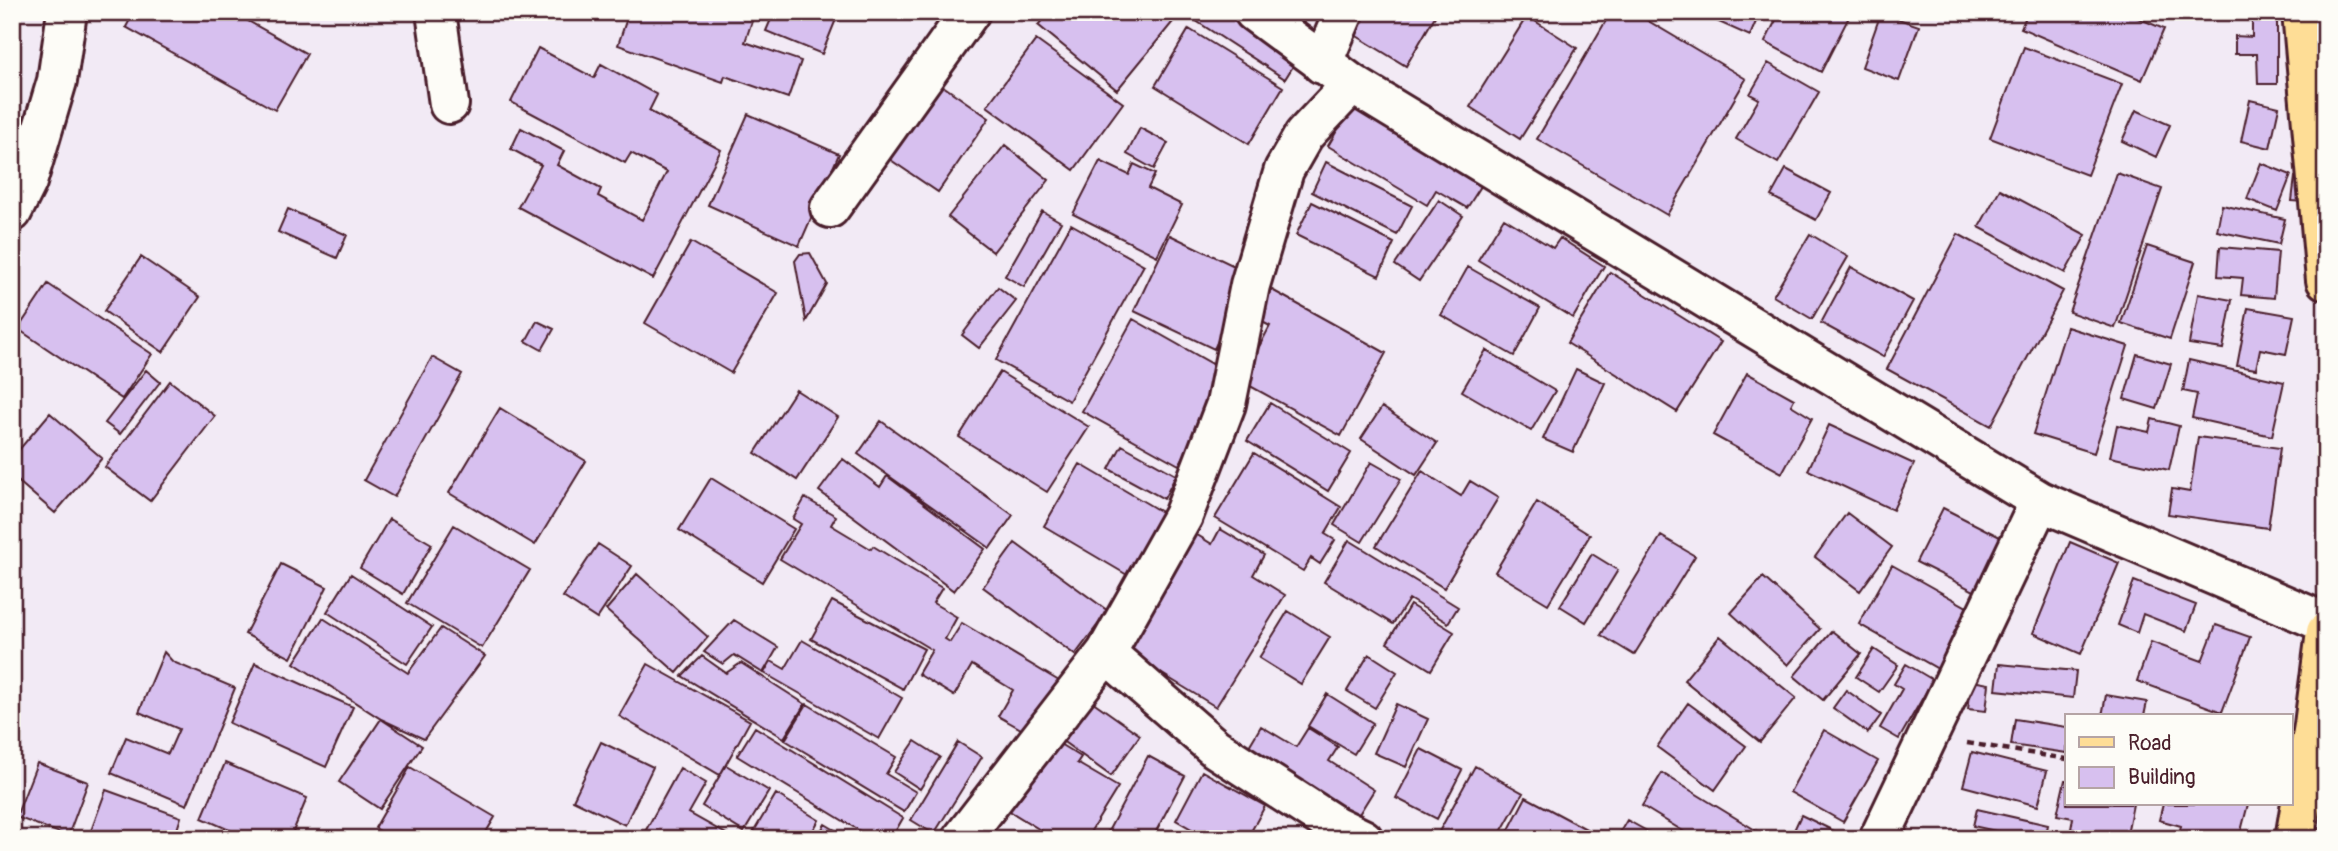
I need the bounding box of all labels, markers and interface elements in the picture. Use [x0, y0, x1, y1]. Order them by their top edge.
legend [2065, 714, 2292, 806]
text: Road [2128, 730, 2172, 757]
text: Building [2128, 764, 2195, 791]

